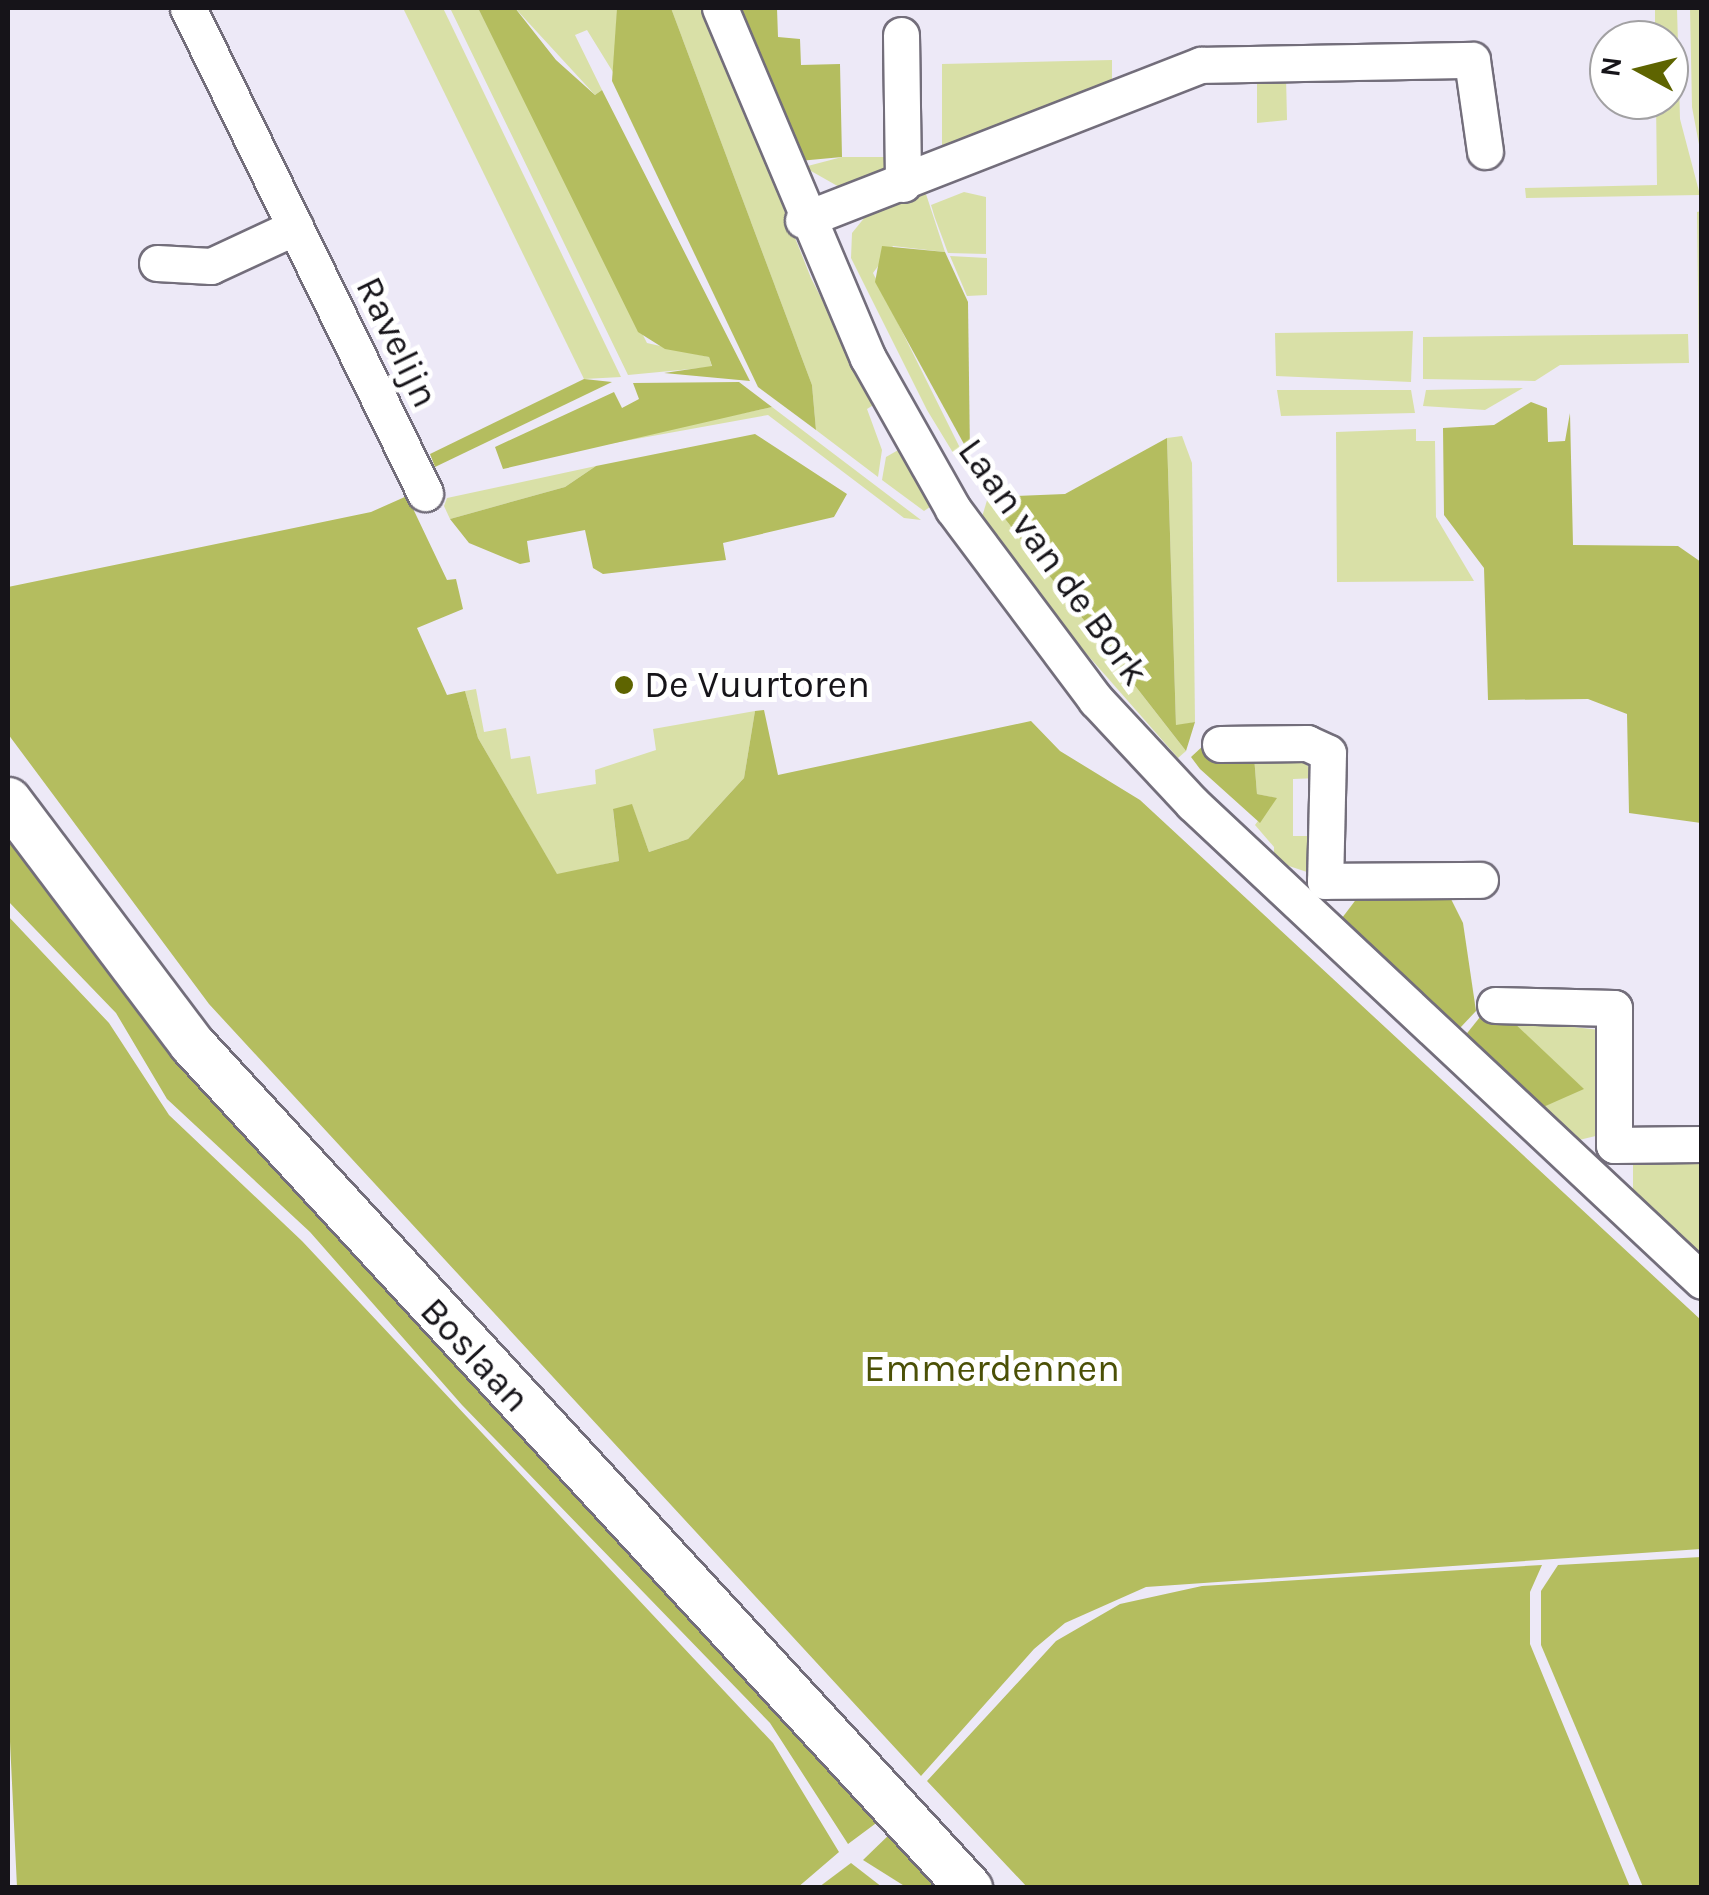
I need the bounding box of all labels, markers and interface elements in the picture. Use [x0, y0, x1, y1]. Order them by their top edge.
north arrow [1589, 20, 1689, 120]
text: N [1593, 55, 1628, 79]
street label: Ravelijn [346, 269, 448, 415]
street label: Laan van de Bork [948, 430, 1158, 694]
place label: De Vuurtoren [644, 662, 870, 708]
marker: De Vuurtoren [613, 674, 635, 696]
street label: Boslaan [411, 1288, 539, 1422]
park label: Emmerdennen [864, 1346, 1120, 1392]

